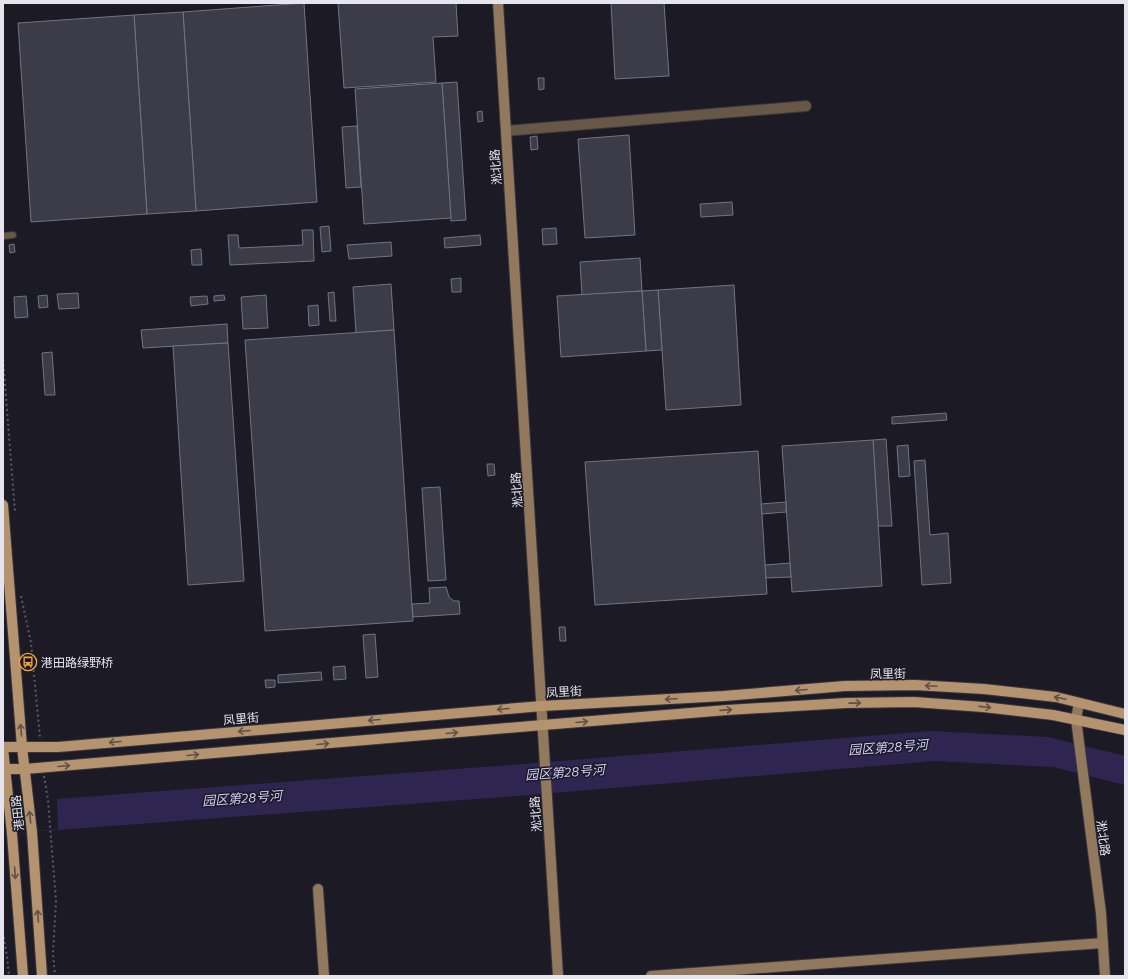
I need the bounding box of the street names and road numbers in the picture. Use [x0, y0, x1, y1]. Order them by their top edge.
street label: 淞北路 [487, 149, 503, 185]
street label: 淞北路 [508, 472, 524, 508]
street label: 凤里街 [870, 666, 906, 680]
street label: 凤里街 [546, 683, 582, 699]
street label: 凤里街 [222, 709, 260, 727]
street label: 港田路 [8, 794, 26, 832]
street label: 淞北路 [527, 796, 543, 832]
street label: 淞北路 [1095, 819, 1113, 857]

